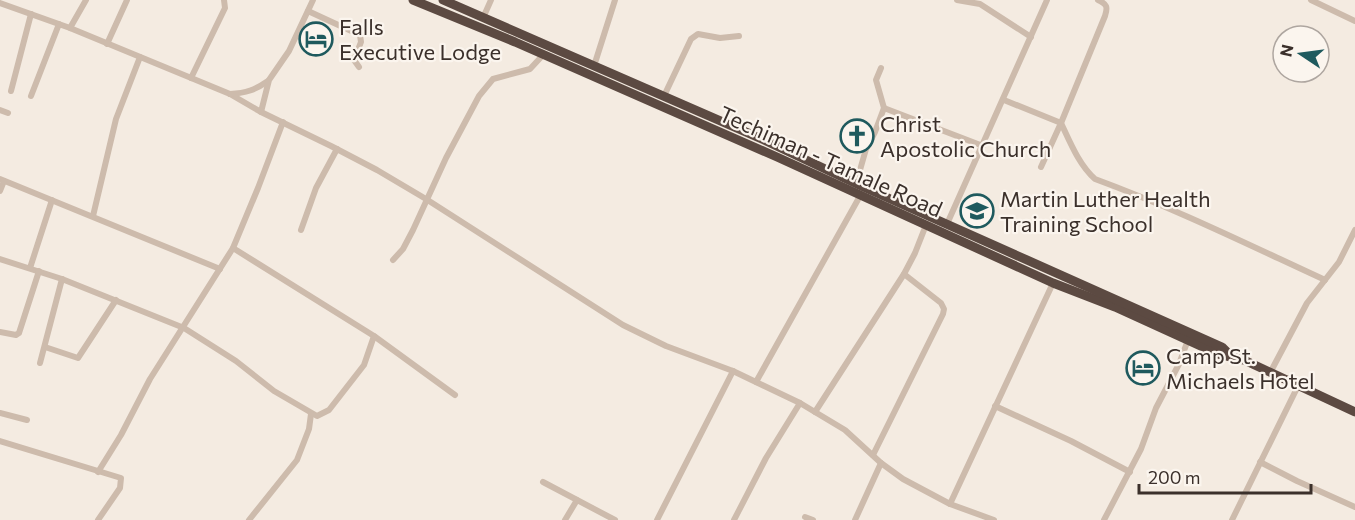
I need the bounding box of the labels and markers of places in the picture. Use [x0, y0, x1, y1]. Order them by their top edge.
place label: Falls Executive Lodge [339, 13, 501, 65]
hotel icon: Falls Executive Lodge [298, 21, 334, 57]
place label: Christ Apostolic Church [880, 110, 1051, 162]
church icon: Christ Apostolic Church [839, 118, 875, 154]
place label: Martin Luther Health Training School [1000, 185, 1211, 237]
school or university icon: Martin Luther Health Training School [959, 193, 995, 229]
place label: Camp St. Michaels Hotel [1166, 342, 1315, 394]
hotel icon: Camp St. Michaels Hotel [1125, 350, 1161, 386]

